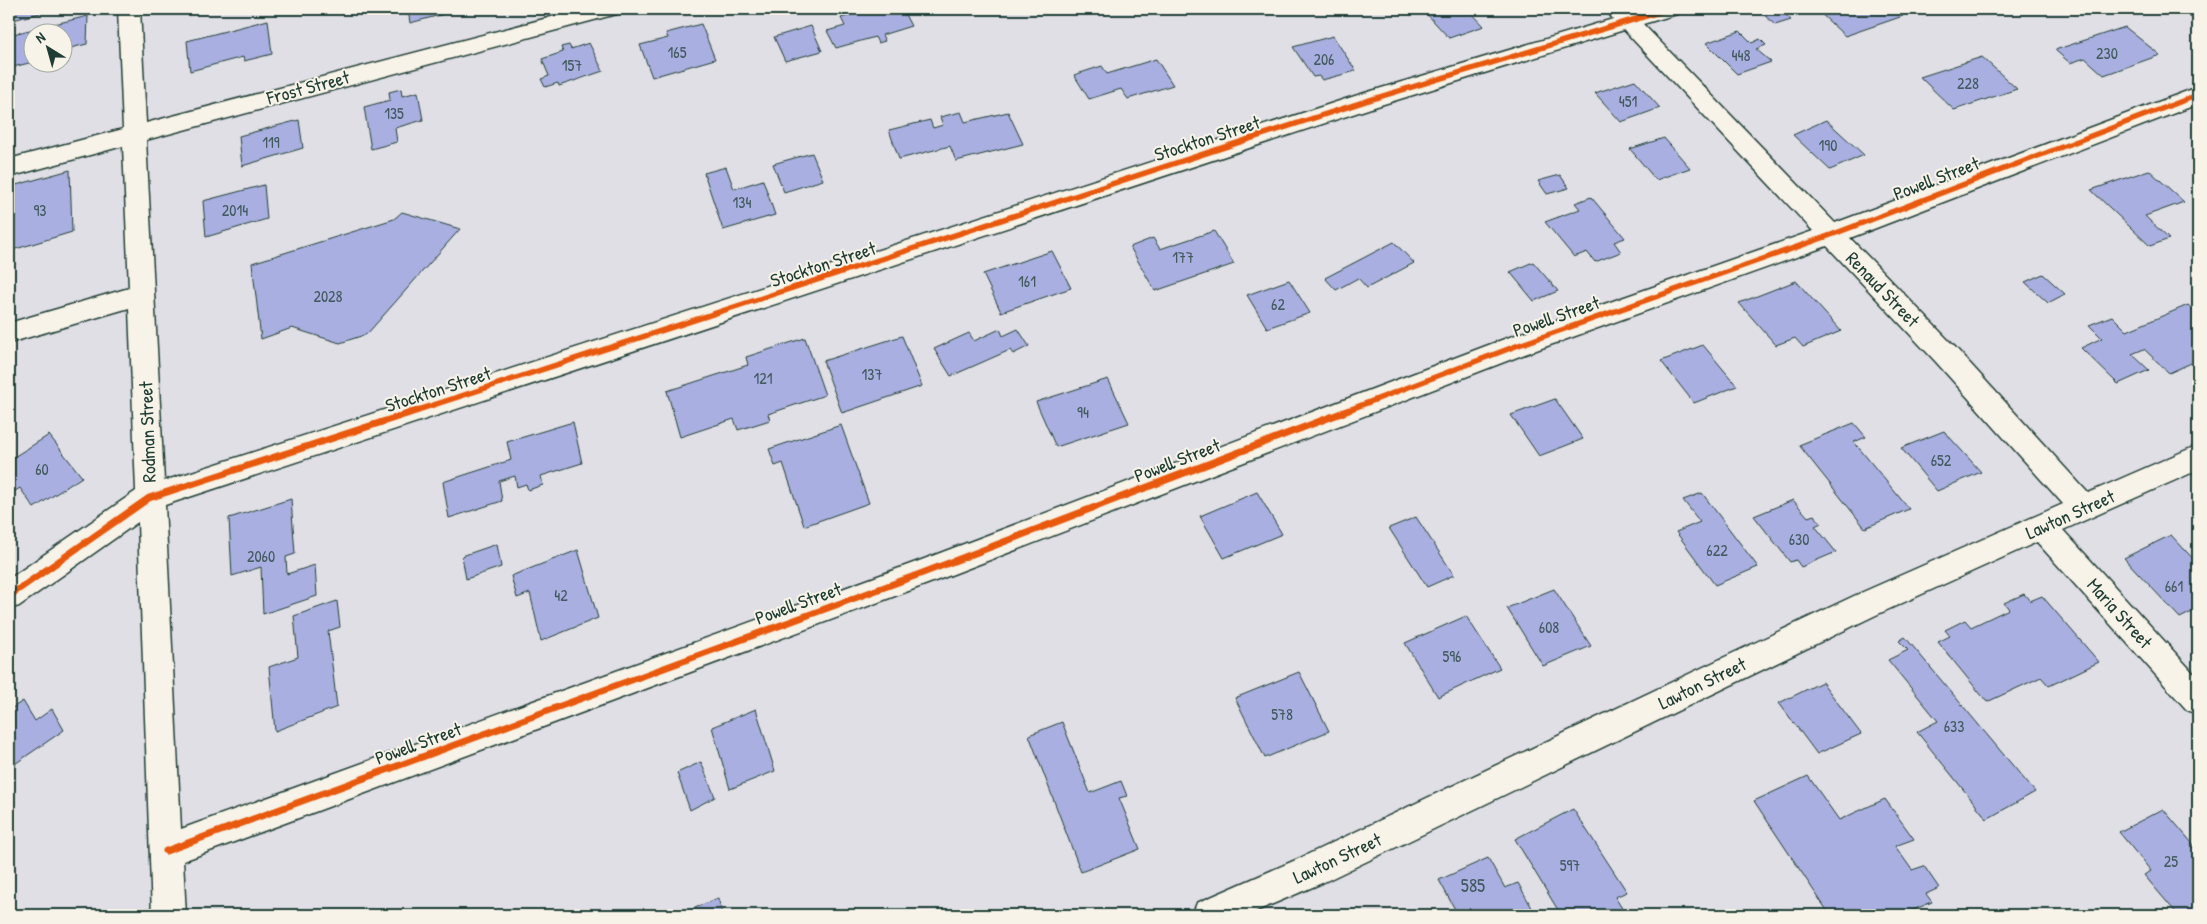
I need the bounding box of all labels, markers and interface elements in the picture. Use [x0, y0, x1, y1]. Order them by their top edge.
north arrow [22, 22, 72, 72]
text: N [31, 27, 49, 47]
house number: 165 [668, 41, 687, 63]
house number: 230 [2096, 42, 2118, 64]
house number: 448 [1732, 44, 1751, 66]
house number: 206 [1313, 48, 1335, 70]
house number: 157 [562, 54, 582, 76]
street label: Frost Street [263, 63, 353, 111]
house number: 228 [1957, 72, 1979, 94]
house number: 451 [1619, 90, 1637, 112]
house number: 135 [384, 102, 404, 124]
street label: Stockton Street [1151, 109, 1264, 167]
house number: 119 [262, 131, 280, 153]
house number: 190 [1819, 134, 1837, 156]
street label: Powell Street [1889, 150, 1983, 206]
house number: 134 [733, 191, 751, 213]
house number: 93 [33, 199, 47, 221]
house number: 2014 [222, 199, 248, 221]
street label: Stockton Street [767, 235, 880, 293]
street label: Renaud Street [1840, 245, 1926, 333]
house number: 177 [1172, 246, 1194, 268]
house number: 161 [1018, 270, 1036, 292]
house number: 2028 [313, 285, 343, 307]
street label: Powell Street [1509, 289, 1603, 343]
house number: 62 [1271, 293, 1285, 315]
street label: Stockton Street [382, 360, 495, 418]
house number: 137 [862, 363, 883, 385]
house number: 121 [753, 367, 773, 389]
street label: Rodman Street [132, 380, 162, 483]
house number: 94 [1077, 401, 1089, 423]
street label: Powell Street [1130, 432, 1224, 488]
house number: 652 [1931, 449, 1952, 471]
house number: 60 [35, 458, 49, 480]
street label: Lawton Street [2021, 483, 2119, 545]
house number: 630 [1789, 528, 1809, 550]
house number: 622 [1706, 539, 1728, 561]
house number: 2060 [247, 545, 275, 567]
street label: Maria Street [2081, 572, 2159, 654]
street label: Powell Street [751, 575, 845, 631]
house number: 661 [2165, 575, 2183, 597]
house number: 42 [554, 584, 568, 606]
house number: 608 [1539, 616, 1559, 638]
house number: 596 [1442, 645, 1462, 667]
street label: Lawton Street [1654, 650, 1751, 715]
house number: 578 [1271, 703, 1293, 725]
street label: Powell Street [371, 715, 465, 771]
house number: 633 [1944, 715, 1964, 737]
street label: Lawton Street [1289, 826, 1386, 890]
house number: 25 [2164, 850, 2178, 872]
house number: 597 [1560, 854, 1580, 876]
house number: 585 [1461, 872, 1485, 898]

